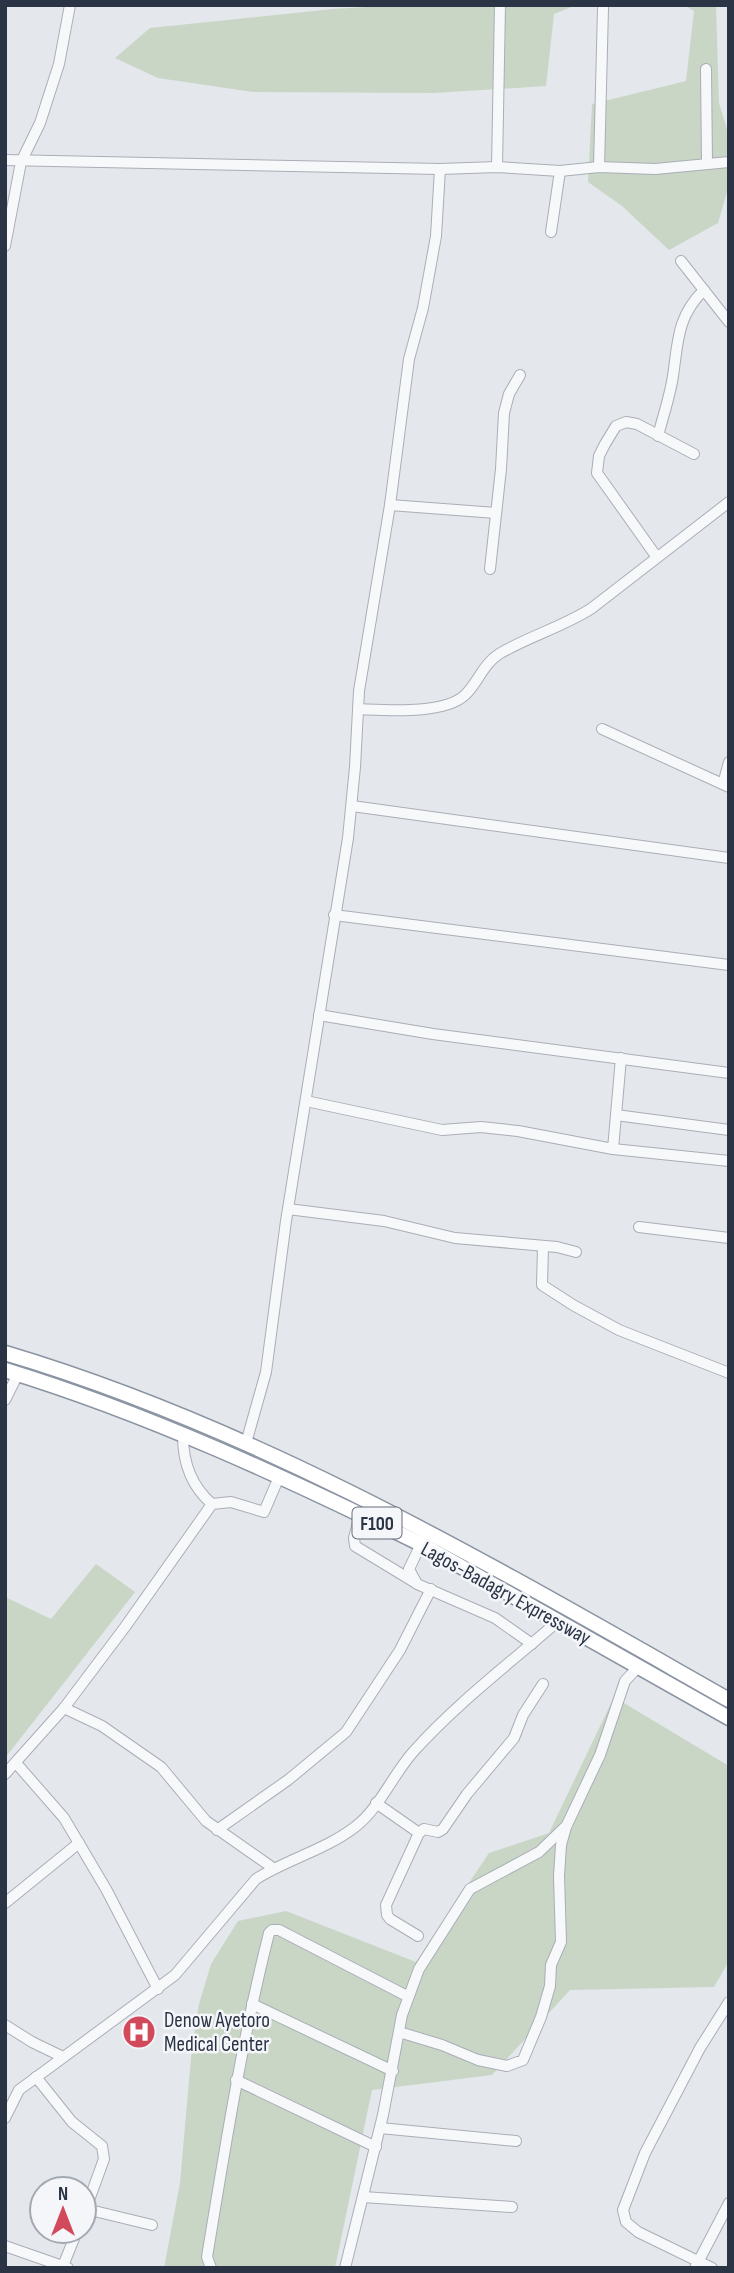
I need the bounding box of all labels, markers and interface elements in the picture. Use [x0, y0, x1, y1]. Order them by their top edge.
road number: F100 [352, 1508, 402, 1539]
street label: Lagos-Badagry Expressway [416, 1536, 595, 1650]
place label: Denow Ayetoro Medical Center [164, 2008, 270, 2057]
hospital icon: Denow Ayetoro Medical Center [120, 2013, 158, 2051]
north arrow [28, 2175, 98, 2245]
text: N [58, 2183, 68, 2206]

